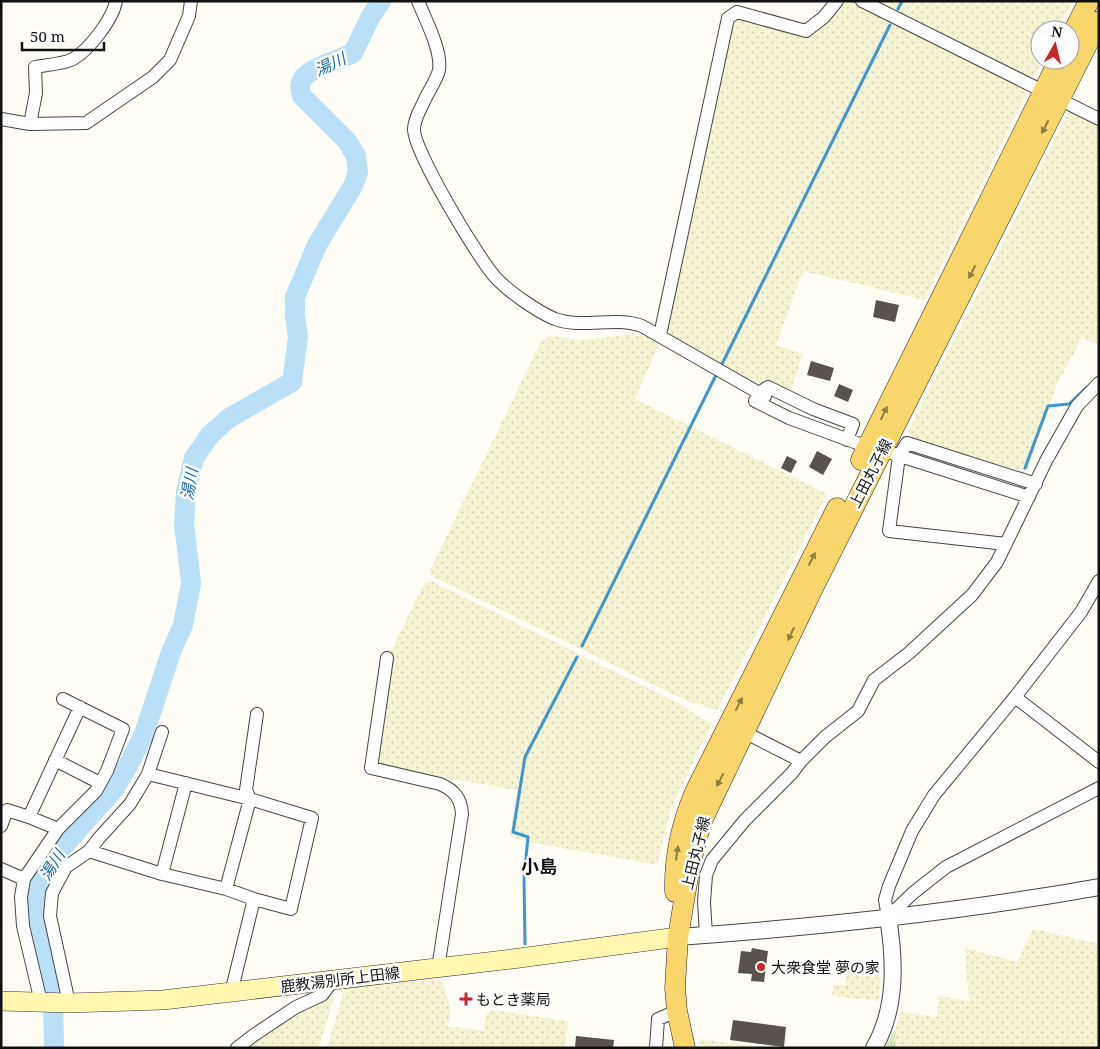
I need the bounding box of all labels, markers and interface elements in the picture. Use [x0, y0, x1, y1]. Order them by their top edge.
scale bar [22, 20, 105, 52]
north arrow [1030, 20, 1080, 70]
text: N [1050, 21, 1064, 42]
text: 50 m [30, 26, 65, 46]
water label: 湯川 [311, 46, 351, 81]
one-way arrow [1041, 120, 1049, 135]
one-way arrow [968, 265, 976, 280]
one-way arrow [880, 406, 888, 420]
street label: 上田丸子線 [844, 435, 896, 511]
water label: 湯川 [175, 464, 203, 502]
one-way arrow [808, 551, 816, 566]
one-way arrow [787, 627, 795, 641]
one-way arrow [735, 697, 743, 711]
one-way arrow [716, 773, 724, 787]
street label: 上田丸子線 [676, 814, 714, 892]
water label: 湯川 [34, 844, 71, 884]
one-way arrow [673, 845, 681, 861]
district label: 小島 [521, 854, 557, 878]
place label: 大衆食堂 夢の家 [771, 957, 880, 977]
marker: 大衆食堂 夢の家 [755, 961, 767, 973]
street label: 鹿教湯別所上田線 [279, 962, 401, 996]
place label: もとき薬局 [476, 989, 551, 1009]
marker: もとき薬局 [460, 993, 472, 1005]

